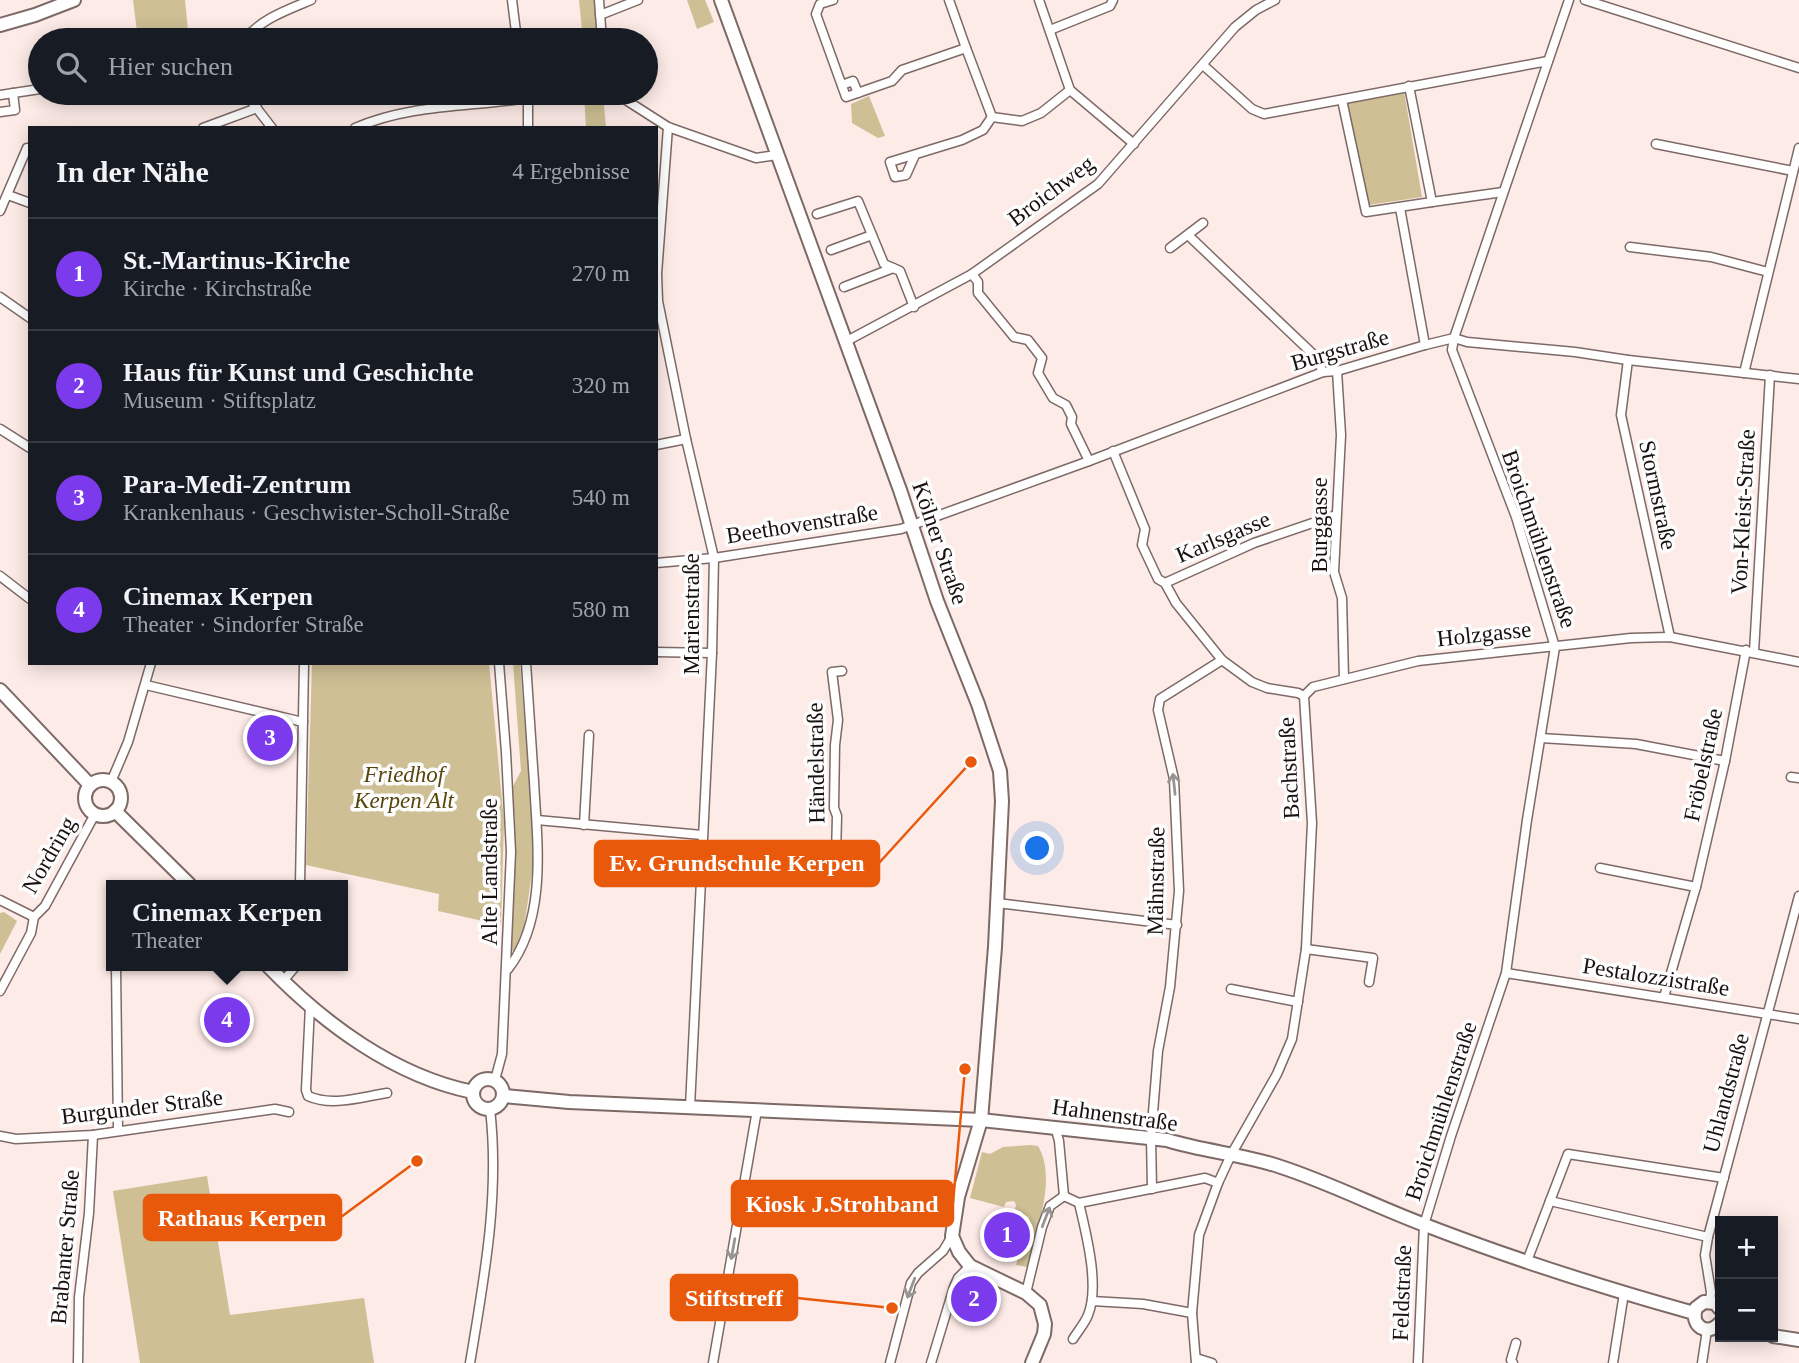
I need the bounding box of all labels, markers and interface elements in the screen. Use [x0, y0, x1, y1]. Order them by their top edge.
search box [28, 28, 658, 105]
icon: search [52, 48, 90, 86]
text: Hier suchen [108, 52, 233, 81]
street label: Broichweg [1003, 150, 1099, 231]
text: In der Nähe [56, 155, 209, 188]
text: 4 Ergebnisse [512, 159, 630, 184]
text: St.-Martinus-Kirche [123, 246, 350, 275]
text: 1 [73, 261, 85, 286]
text: 270 m [572, 261, 630, 286]
text: Kirche · Kirchstraße [123, 276, 312, 301]
street label: Burgstraße [1288, 324, 1392, 376]
text: Haus für Kunst und Geschichte [123, 358, 474, 387]
text: 2 [73, 373, 85, 398]
text: 320 m [572, 373, 630, 398]
text: Museum · Stiftsplatz [123, 388, 316, 413]
street label: Von-Kleist-Straße [1726, 429, 1760, 595]
street label: Stormstraße [1634, 438, 1682, 552]
street label: Broichmühlenstraße [1497, 447, 1581, 631]
text: Para-Medi-Zentrum [123, 470, 351, 499]
street label: Burggasse [1307, 477, 1332, 573]
street label: Kölner Straße [907, 478, 973, 608]
text: 3 [73, 485, 85, 510]
text: 540 m [572, 485, 630, 510]
text: Krankenhaus · Geschwister-Scholl-Straße [123, 500, 510, 525]
street label: Beethovenstraße [724, 500, 880, 548]
street label: Karlsgasse [1172, 506, 1274, 568]
street label: Marienstraße [679, 553, 704, 675]
text: Cinemax Kerpen [123, 582, 313, 611]
text: 4 [73, 597, 85, 622]
text: 580 m [572, 597, 630, 622]
text: Theater · Sindorfer Straße [123, 612, 364, 637]
street label: Holzgasse [1436, 617, 1532, 651]
street label: Händelstraße [802, 702, 830, 824]
street label: Fröbelstraße [1679, 706, 1727, 824]
pin: 3 [247, 712, 293, 764]
street label: Bachstraße [1274, 716, 1304, 820]
park label: Friedhof Kerpen Alt [353, 762, 455, 813]
one-way arrow [1167, 773, 1180, 796]
street label: Alte Landstraße [477, 798, 502, 946]
street label: Nordring [17, 812, 81, 898]
street label: Mähnstraße [1143, 827, 1169, 935]
your location [1020, 831, 1054, 865]
callout: Ev. Grundschule Kerpen [595, 841, 879, 886]
text: Ev. Grundschule Kerpen [609, 850, 865, 876]
popup [106, 880, 348, 971]
text: Cinemax Kerpen [132, 898, 322, 927]
text: Theater [132, 928, 202, 953]
street label: Pestalozzistraße [1581, 953, 1731, 1001]
pin: 4 [204, 994, 250, 1046]
street label: Broichmühlenstraße [1400, 1018, 1482, 1204]
street label: Uhlandstraße [1698, 1031, 1754, 1155]
street label: Burgunder Straße [60, 1085, 224, 1129]
street label: Hahnenstraße [1051, 1094, 1179, 1136]
street label: Brabanter Straße [46, 1169, 84, 1325]
callout: Kiosk J.Strohband [732, 1181, 953, 1226]
text: Kiosk J.Strohband [746, 1191, 939, 1217]
callout: Rathaus Kerpen [144, 1195, 341, 1240]
text: Rathaus Kerpen [158, 1205, 326, 1231]
one-way arrow [1041, 1207, 1053, 1229]
pin: 1 [984, 1209, 1030, 1261]
map controls [1715, 1216, 1778, 1342]
button: + [1715, 1216, 1778, 1279]
one-way arrow [726, 1238, 739, 1260]
street label: Feldstraße [1388, 1245, 1416, 1341]
pin: 2 [951, 1273, 997, 1325]
callout: Stiftstreff [671, 1275, 797, 1320]
one-way arrow [904, 1277, 916, 1298]
button: − [1715, 1279, 1778, 1342]
text: Stiftstreff [685, 1285, 784, 1311]

